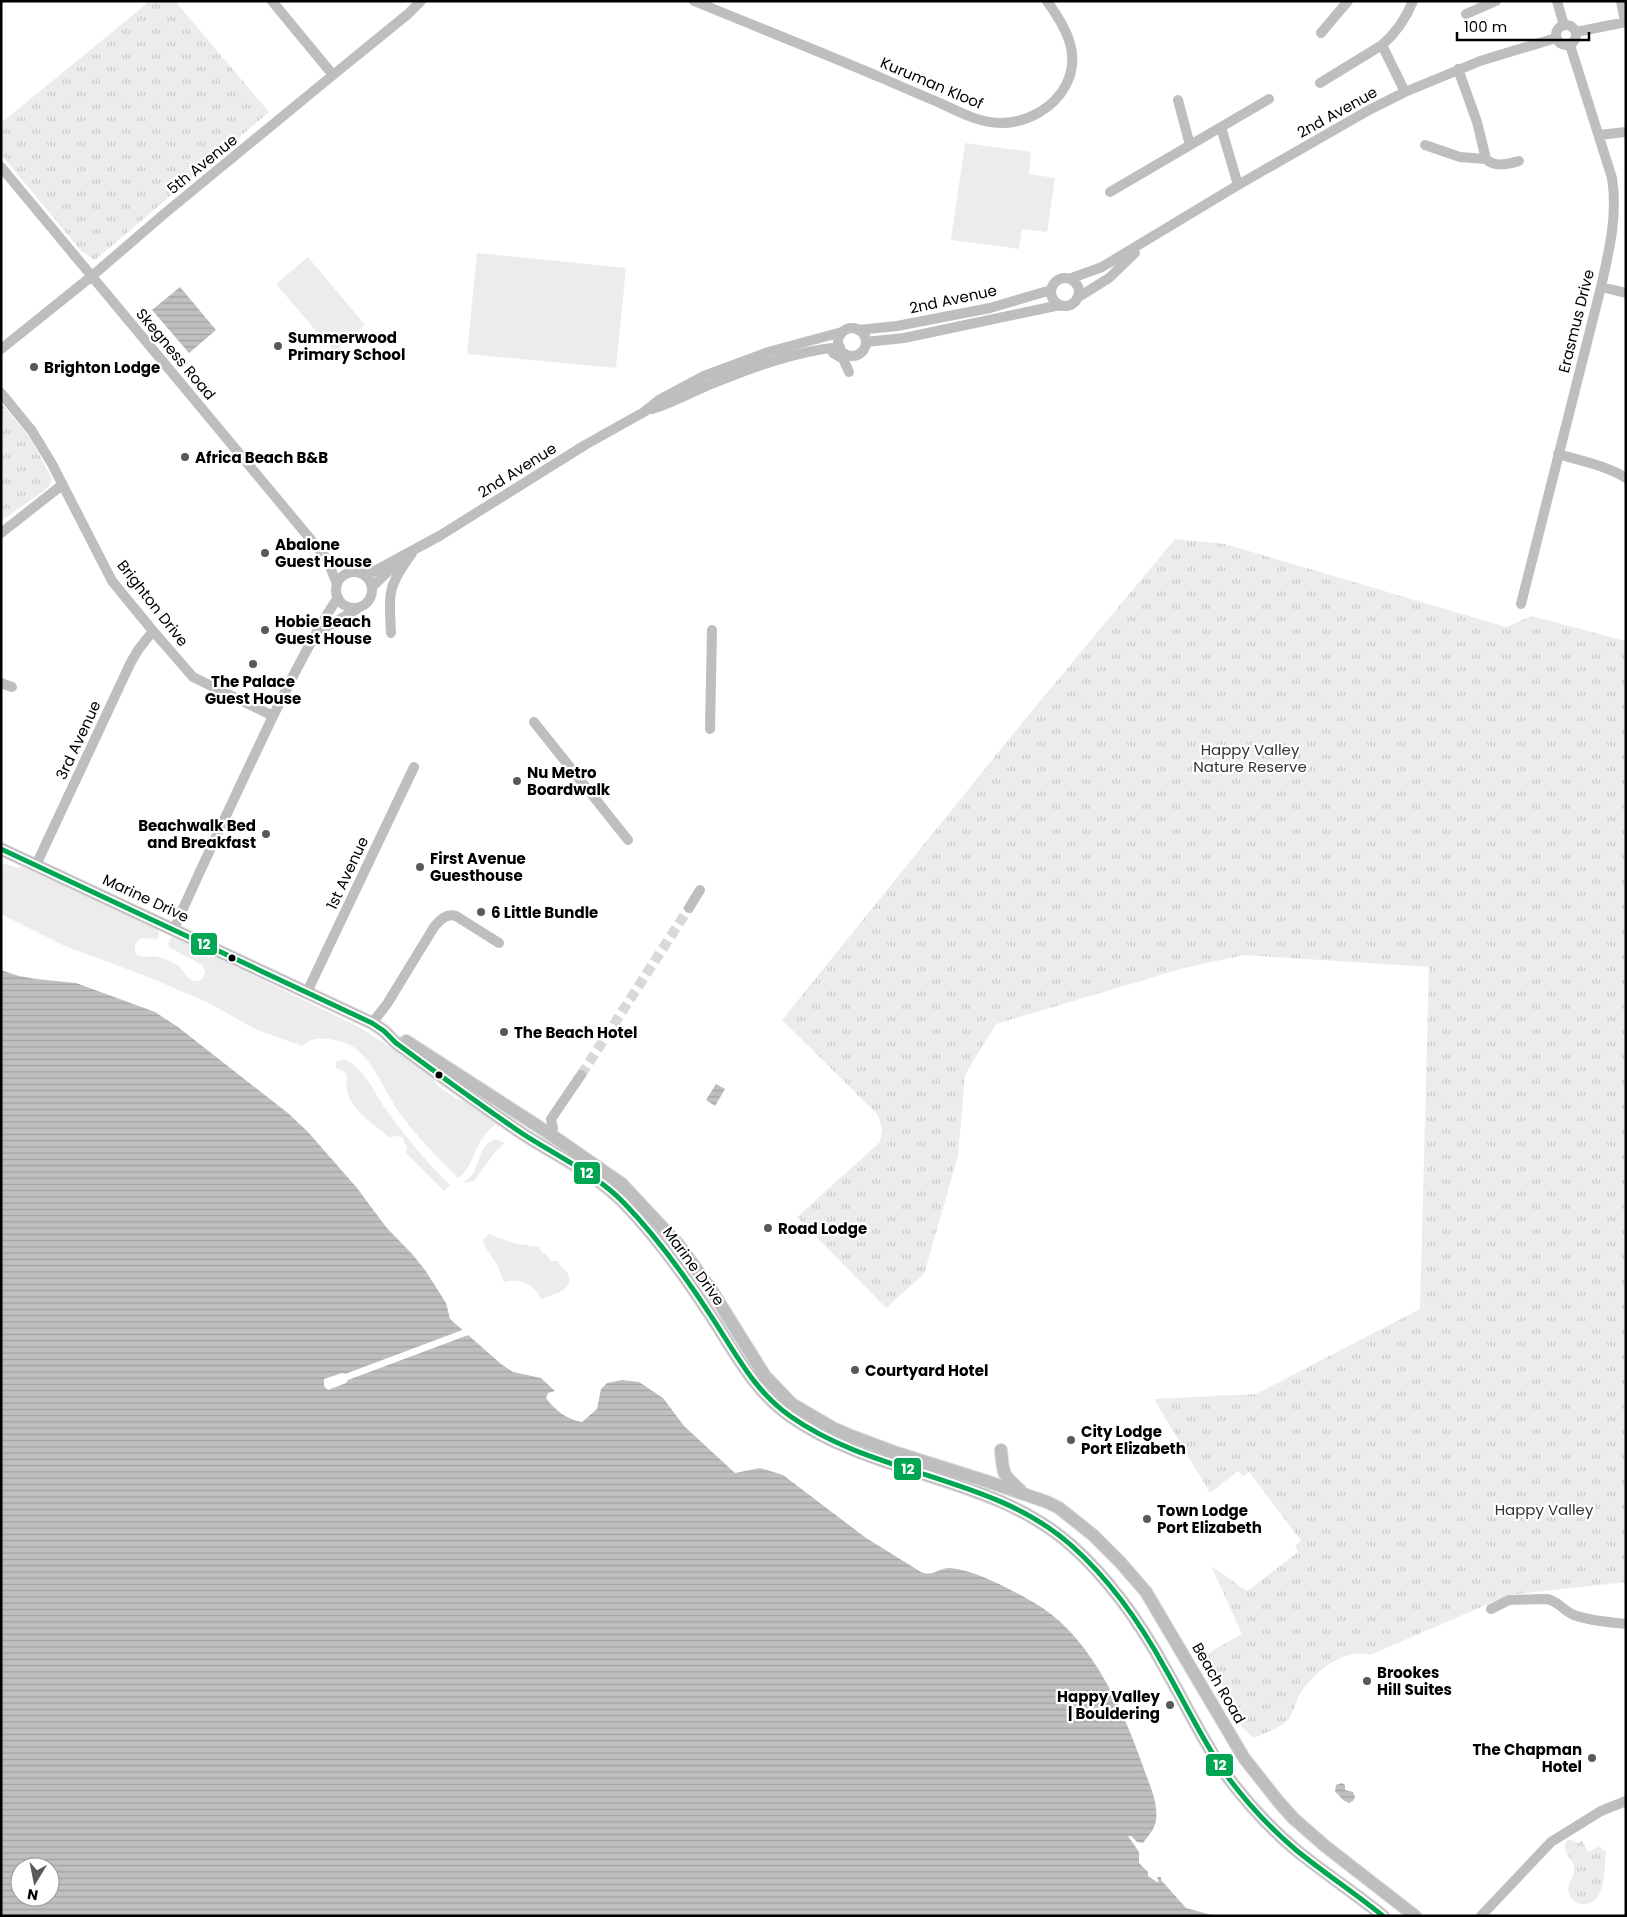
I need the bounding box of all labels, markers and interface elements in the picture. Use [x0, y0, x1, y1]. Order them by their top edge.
scale bar [1457, 10, 1590, 42]
text: 100 m [1464, 16, 1507, 37]
street label: Kuruman Kloof [877, 52, 987, 114]
street label: 2nd Avenue [1293, 81, 1381, 143]
street label: 5th Avenue [162, 129, 242, 199]
street label: Erasmus Drive [1553, 267, 1599, 375]
street label: 2nd Avenue [907, 280, 999, 318]
street label: Skegness Road [131, 304, 221, 404]
place label: Summerwood Primary School [288, 327, 405, 365]
marker: Summerwood Primary School [272, 340, 284, 352]
place label: Brighton Lodge [44, 357, 160, 378]
marker: Brighton Lodge [28, 361, 40, 373]
street label: 2nd Avenue [474, 438, 560, 502]
place label: Africa Beach B&B [195, 447, 328, 468]
marker: Africa Beach B&B [179, 451, 191, 463]
place label: Abalone Guest House [275, 534, 372, 572]
marker: Abalone Guest House [259, 547, 271, 559]
street label: Brighton Drive [113, 555, 193, 651]
place label: Hobie Beach Guest House [275, 611, 372, 649]
marker: Hobie Beach Guest House [259, 624, 271, 636]
marker: The Palace Guest House [247, 658, 259, 670]
place label: The Palace Guest House [205, 671, 301, 709]
street label: 3rd Avenue [51, 697, 105, 783]
park label: Happy Valley Nature Reserve [1193, 739, 1307, 777]
place label: Nu Metro Boardwalk [527, 762, 611, 800]
marker: Nu Metro Boardwalk [511, 775, 523, 787]
place label: Beachwalk Bed and Breakfast [138, 815, 256, 853]
marker: Beachwalk Bed and Breakfast [260, 828, 272, 840]
street label: 1st Avenue [321, 833, 373, 913]
place label: First Avenue Guesthouse [430, 848, 526, 886]
marker: First Avenue Guesthouse [414, 861, 426, 873]
street label: Marine Drive [99, 869, 193, 927]
place label: 6 Little Bundle [491, 902, 598, 923]
marker: 6 Little Bundle [475, 906, 487, 918]
line badge: 12 [190, 932, 218, 956]
text: 12 [197, 934, 211, 954]
unlabelled marker [227, 953, 237, 963]
place label: The Beach Hotel [514, 1022, 637, 1043]
marker: The Beach Hotel [498, 1026, 510, 1038]
unlabelled marker [434, 1070, 444, 1080]
line badge: 12 [573, 1161, 601, 1185]
text: 12 [580, 1163, 594, 1183]
place label: Road Lodge [778, 1218, 867, 1239]
street label: Marine Drive [658, 1222, 730, 1310]
marker: Road Lodge [762, 1222, 774, 1234]
place label: Courtyard Hotel [865, 1360, 988, 1381]
marker: Courtyard Hotel [849, 1364, 861, 1376]
place label: City Lodge Port Elizabeth [1081, 1421, 1186, 1459]
marker: City Lodge Port Elizabeth [1065, 1434, 1077, 1446]
line badge: 12 [893, 1457, 922, 1481]
text: 12 [901, 1459, 915, 1479]
park label: Happy Valley [1495, 1499, 1594, 1520]
place label: Town Lodge Port Elizabeth [1157, 1500, 1262, 1538]
marker: Town Lodge Port Elizabeth [1141, 1513, 1153, 1525]
street label: Beach Road [1187, 1639, 1251, 1727]
place label: Brookes Hill Suites [1377, 1662, 1452, 1700]
marker: Brookes Hill Suites [1361, 1675, 1373, 1687]
place label: Happy Valley | Bouldering [1057, 1686, 1161, 1724]
marker: Happy Valley | Bouldering [1164, 1699, 1176, 1711]
place label: The Chapman Hotel [1473, 1739, 1582, 1777]
marker: The Chapman Hotel [1586, 1752, 1598, 1764]
line badge: 12 [1205, 1753, 1234, 1777]
text: 12 [1213, 1755, 1227, 1775]
north arrow [10, 1857, 60, 1907]
text: N [26, 1884, 40, 1906]

